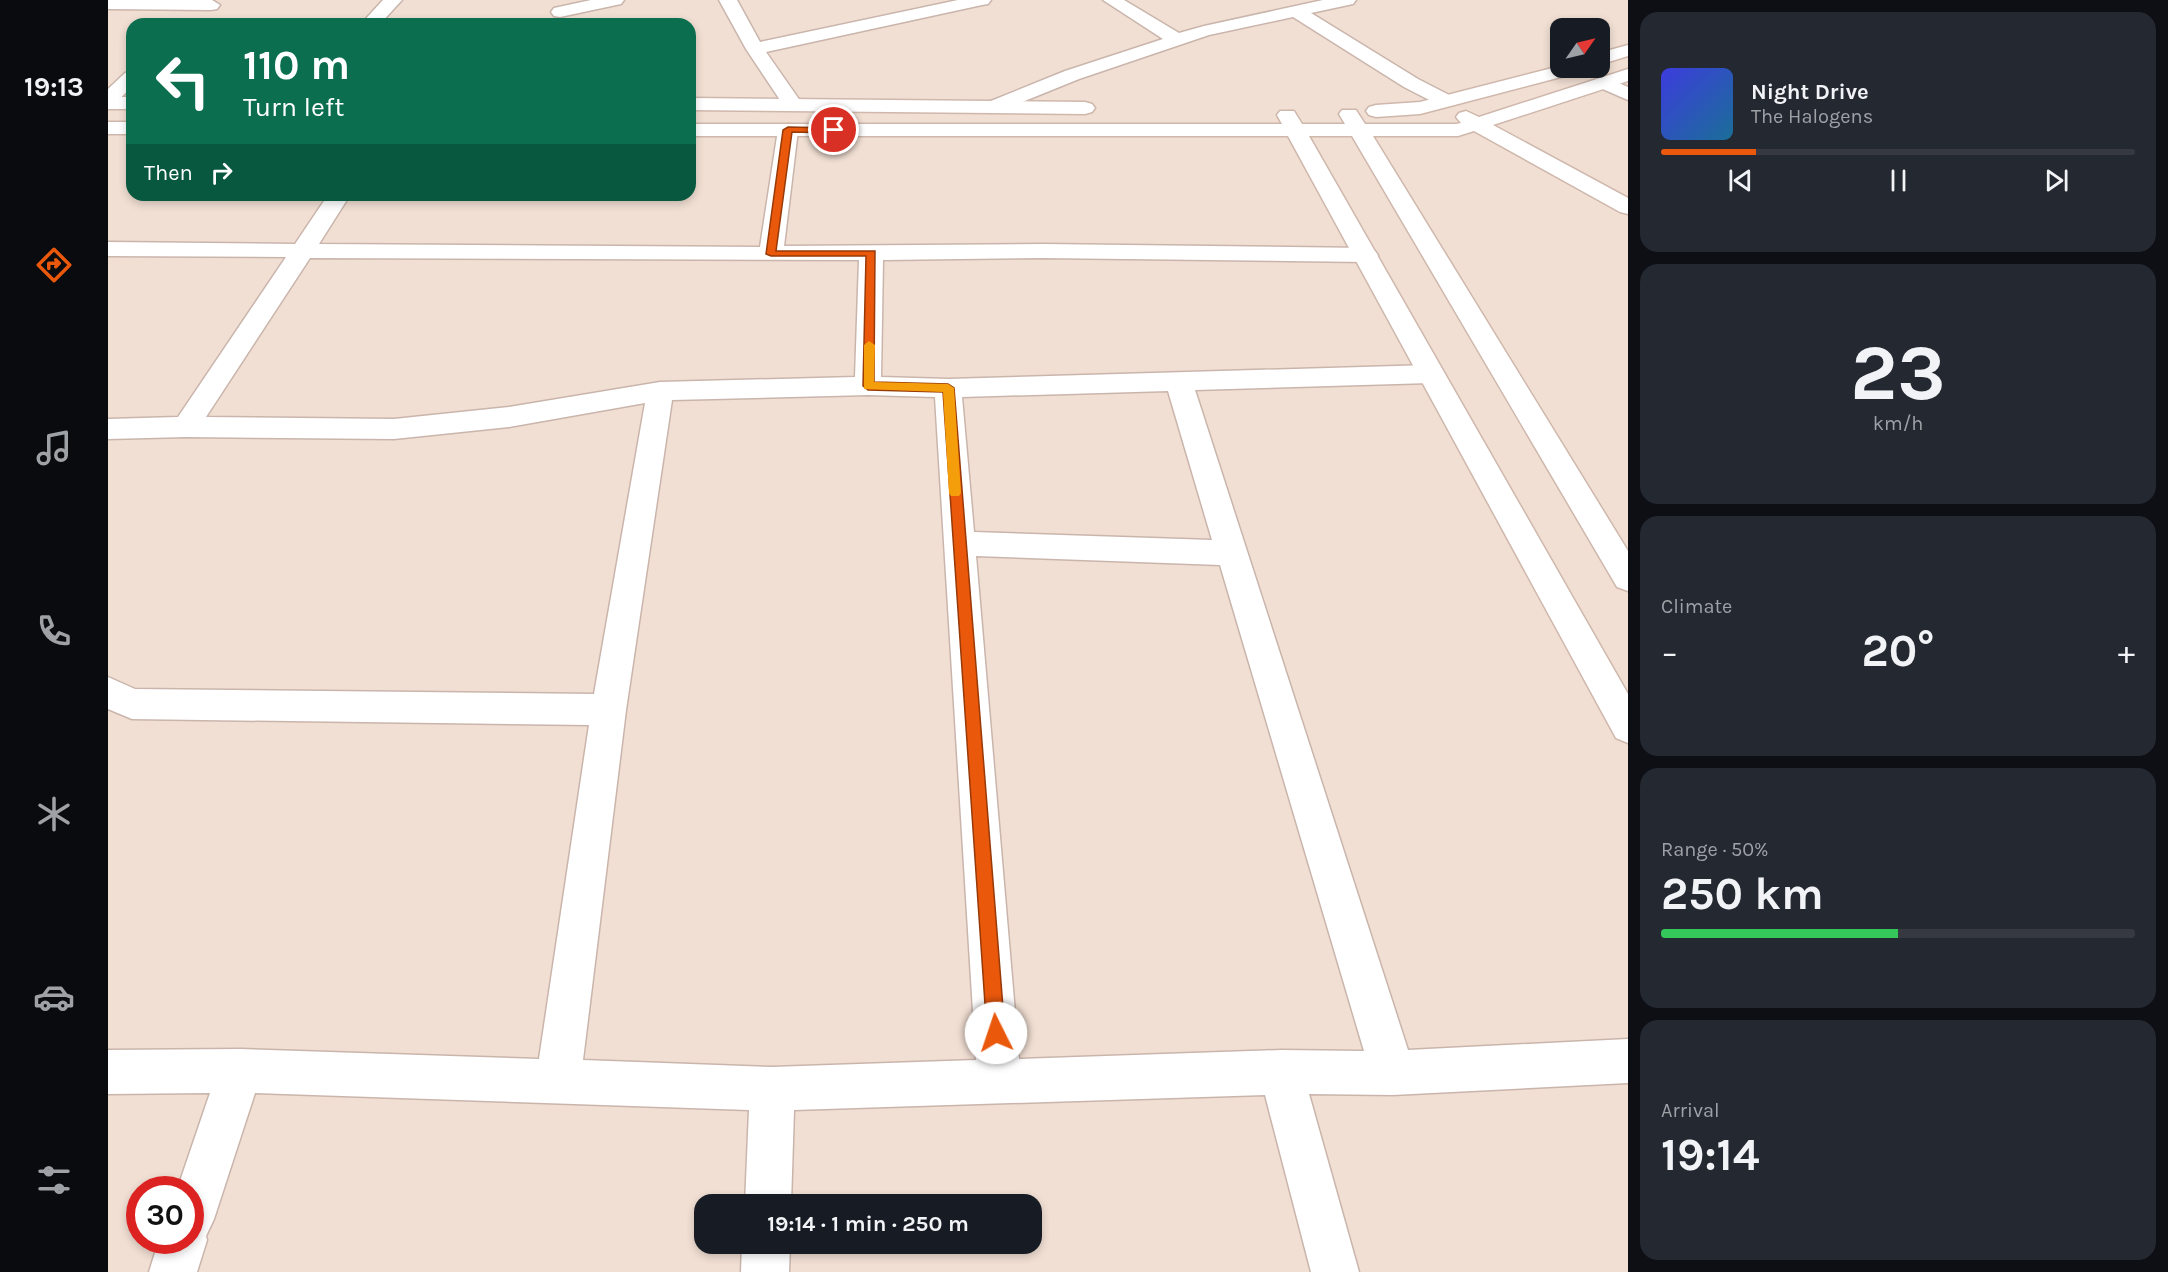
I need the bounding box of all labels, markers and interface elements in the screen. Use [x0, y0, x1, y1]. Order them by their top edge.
north arrow [1550, 18, 1610, 78]
map controls [1550, 18, 1610, 78]
text: 110 m [243, 40, 350, 90]
icon: left [144, 42, 222, 120]
text: 19:13 [24, 71, 84, 103]
text: Night Drive [1751, 79, 1869, 105]
text: Turn left [243, 91, 344, 123]
pin [808, 104, 859, 155]
text: The Halogens [1751, 105, 1873, 128]
icon: arrive [817, 113, 850, 146]
icon: right [205, 156, 238, 189]
text: Then [144, 160, 193, 186]
icon: previous [1724, 164, 1757, 197]
icon: pause [1882, 164, 1915, 197]
icon: next [2040, 164, 2073, 197]
icon: directions [33, 244, 75, 286]
text: 23 [1850, 327, 1946, 419]
text: km/h [1873, 412, 1923, 435]
icon: music [33, 427, 75, 469]
text: Climate [1661, 595, 1732, 618]
icon: phone [33, 610, 75, 652]
text: 20° [1861, 625, 1935, 677]
text: − [1661, 633, 1678, 671]
text: + [2118, 633, 2135, 671]
icon: climate [33, 793, 75, 835]
text: Range · 50% [1661, 838, 1769, 861]
text: 250 km [1661, 868, 1824, 920]
icon: car [33, 976, 75, 1018]
position arrow [964, 1001, 1028, 1065]
text: Arrival [1661, 1099, 1720, 1122]
text: 19:14 [1661, 1129, 1759, 1181]
icon: filters [33, 1159, 75, 1201]
speed limit sign: 30 [126, 1176, 204, 1254]
text: 19:14 · 1 min · 250 m [767, 1211, 969, 1237]

